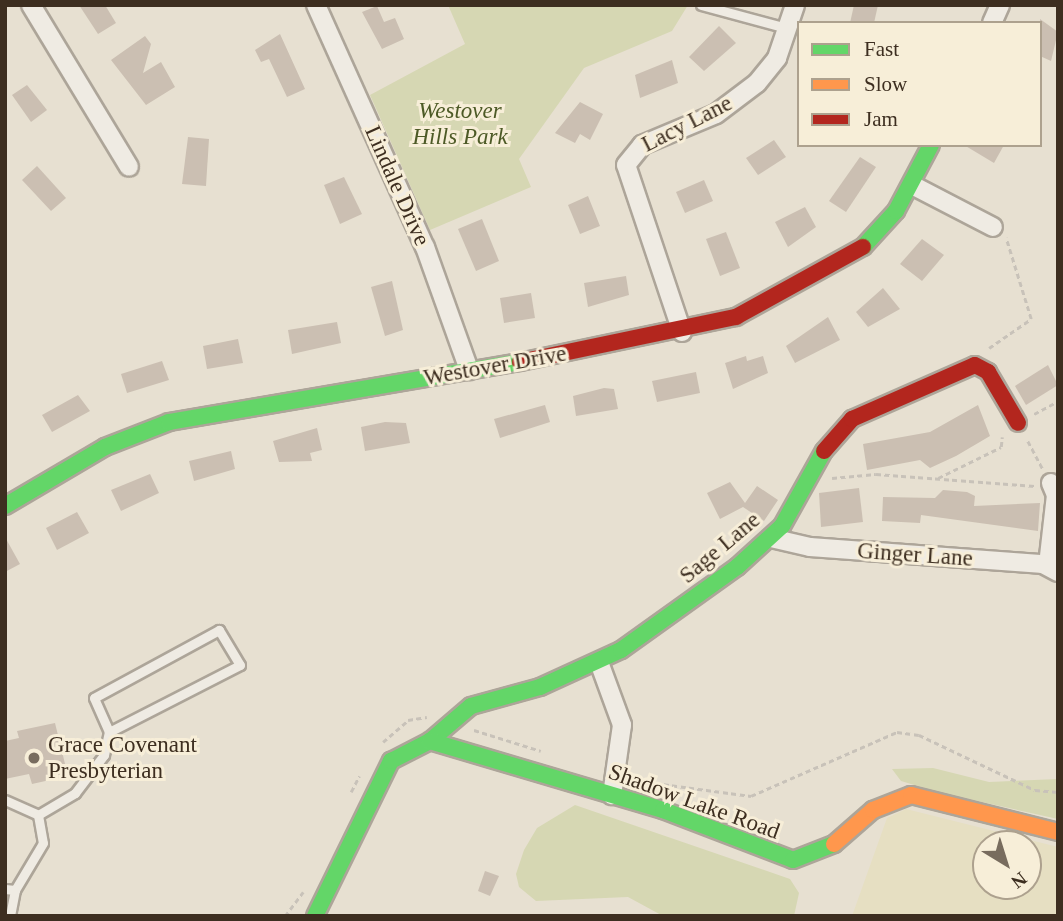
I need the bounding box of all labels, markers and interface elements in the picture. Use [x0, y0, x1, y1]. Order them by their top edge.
legend [797, 21, 1042, 147]
text: Fast [864, 37, 899, 61]
text: Slow [864, 72, 907, 96]
street label: Lacy Lane [637, 90, 737, 158]
park label: Westover Hills Park [412, 97, 508, 151]
text: Jam [864, 107, 898, 131]
street label: Lindale Drive [358, 122, 436, 250]
street label: Westover Drive [421, 340, 569, 392]
street label: Sage Lane [674, 506, 766, 590]
street label: Ginger Lane [856, 537, 974, 573]
place label: Grace Covenant Presbyterian [48, 731, 197, 785]
marker: Grace Covenant Presbyterian [26, 750, 42, 766]
street label: Shadow Lake Road [605, 758, 783, 846]
north arrow [972, 830, 1042, 900]
text: N [1007, 868, 1031, 893]

